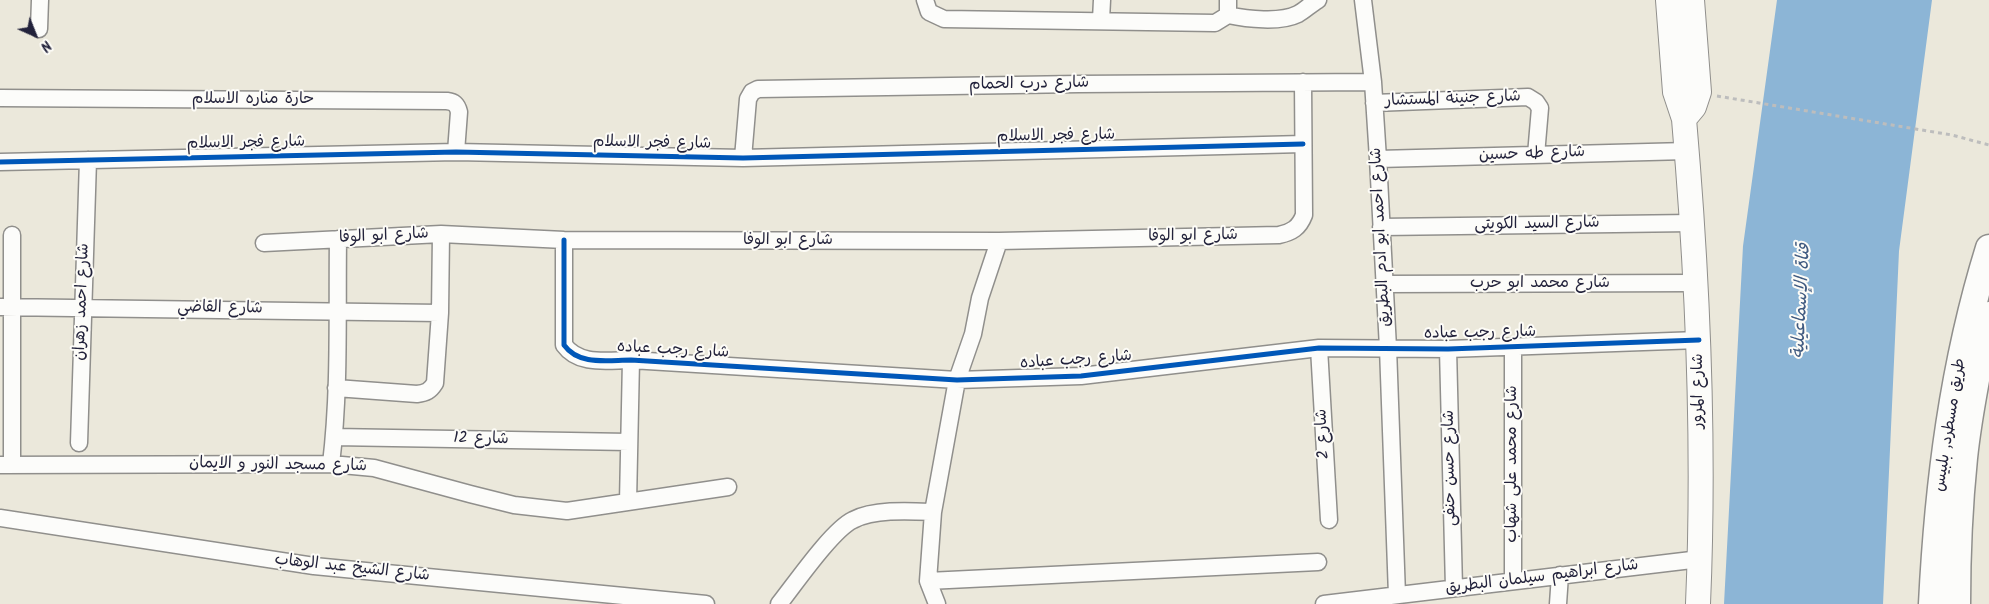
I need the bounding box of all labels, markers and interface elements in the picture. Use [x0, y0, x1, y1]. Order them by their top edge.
north arrow [10, 10, 60, 60]
text: N [35, 35, 56, 57]
street label: شارع درب الحمام [969, 74, 1089, 96]
street label: شارع جنينة المستشار [1385, 88, 1521, 112]
street label: حارة مناره الاسلام [192, 90, 314, 110]
street label: شارع فجر الاسلام [997, 126, 1115, 148]
street label: شارع فجر الاسلام [187, 133, 305, 155]
street label: شارع فجر الاسلام [593, 133, 711, 155]
street label: شارع طه حسين [1479, 144, 1585, 166]
street label: شارع احمد ابو ادم البطريق [1368, 147, 1396, 327]
street label: شارع السيد الكويتى [1474, 214, 1600, 236]
street label: شارع ابو الوفا [339, 225, 429, 249]
street label: شارع ابو الوفا [1148, 227, 1238, 247]
street label: شارع ابو الوفا [743, 231, 833, 251]
street label: شارع احمد زهران [71, 243, 95, 361]
water label: قناة الإسماعيلية [1789, 243, 1817, 359]
street label: شارع محمد ابو حرب [1470, 274, 1610, 294]
street label: شارع القاضي [177, 299, 263, 319]
street label: شارع رجب عباده [1424, 323, 1536, 345]
street label: شارع رجب عباده [616, 338, 730, 364]
street label: شارع رجب عباده [1019, 348, 1133, 374]
street label: شارع المرور [1689, 353, 1709, 429]
street label: طريق مسطرد, بلبيس [1931, 357, 1971, 493]
street label: شارع محمد على شهاب [1503, 385, 1523, 543]
street label: شارع 2 [1313, 408, 1335, 460]
street label: شارع حسن حنفى [1440, 410, 1462, 526]
street label: شارع 12 [453, 430, 509, 450]
street label: شارع مسجد النور و الايمان [189, 455, 367, 477]
street label: شارع الشيخ عبد الوهاب [273, 551, 431, 587]
street label: شارع ابراهيم سيلمان البطريق [1444, 557, 1640, 599]

